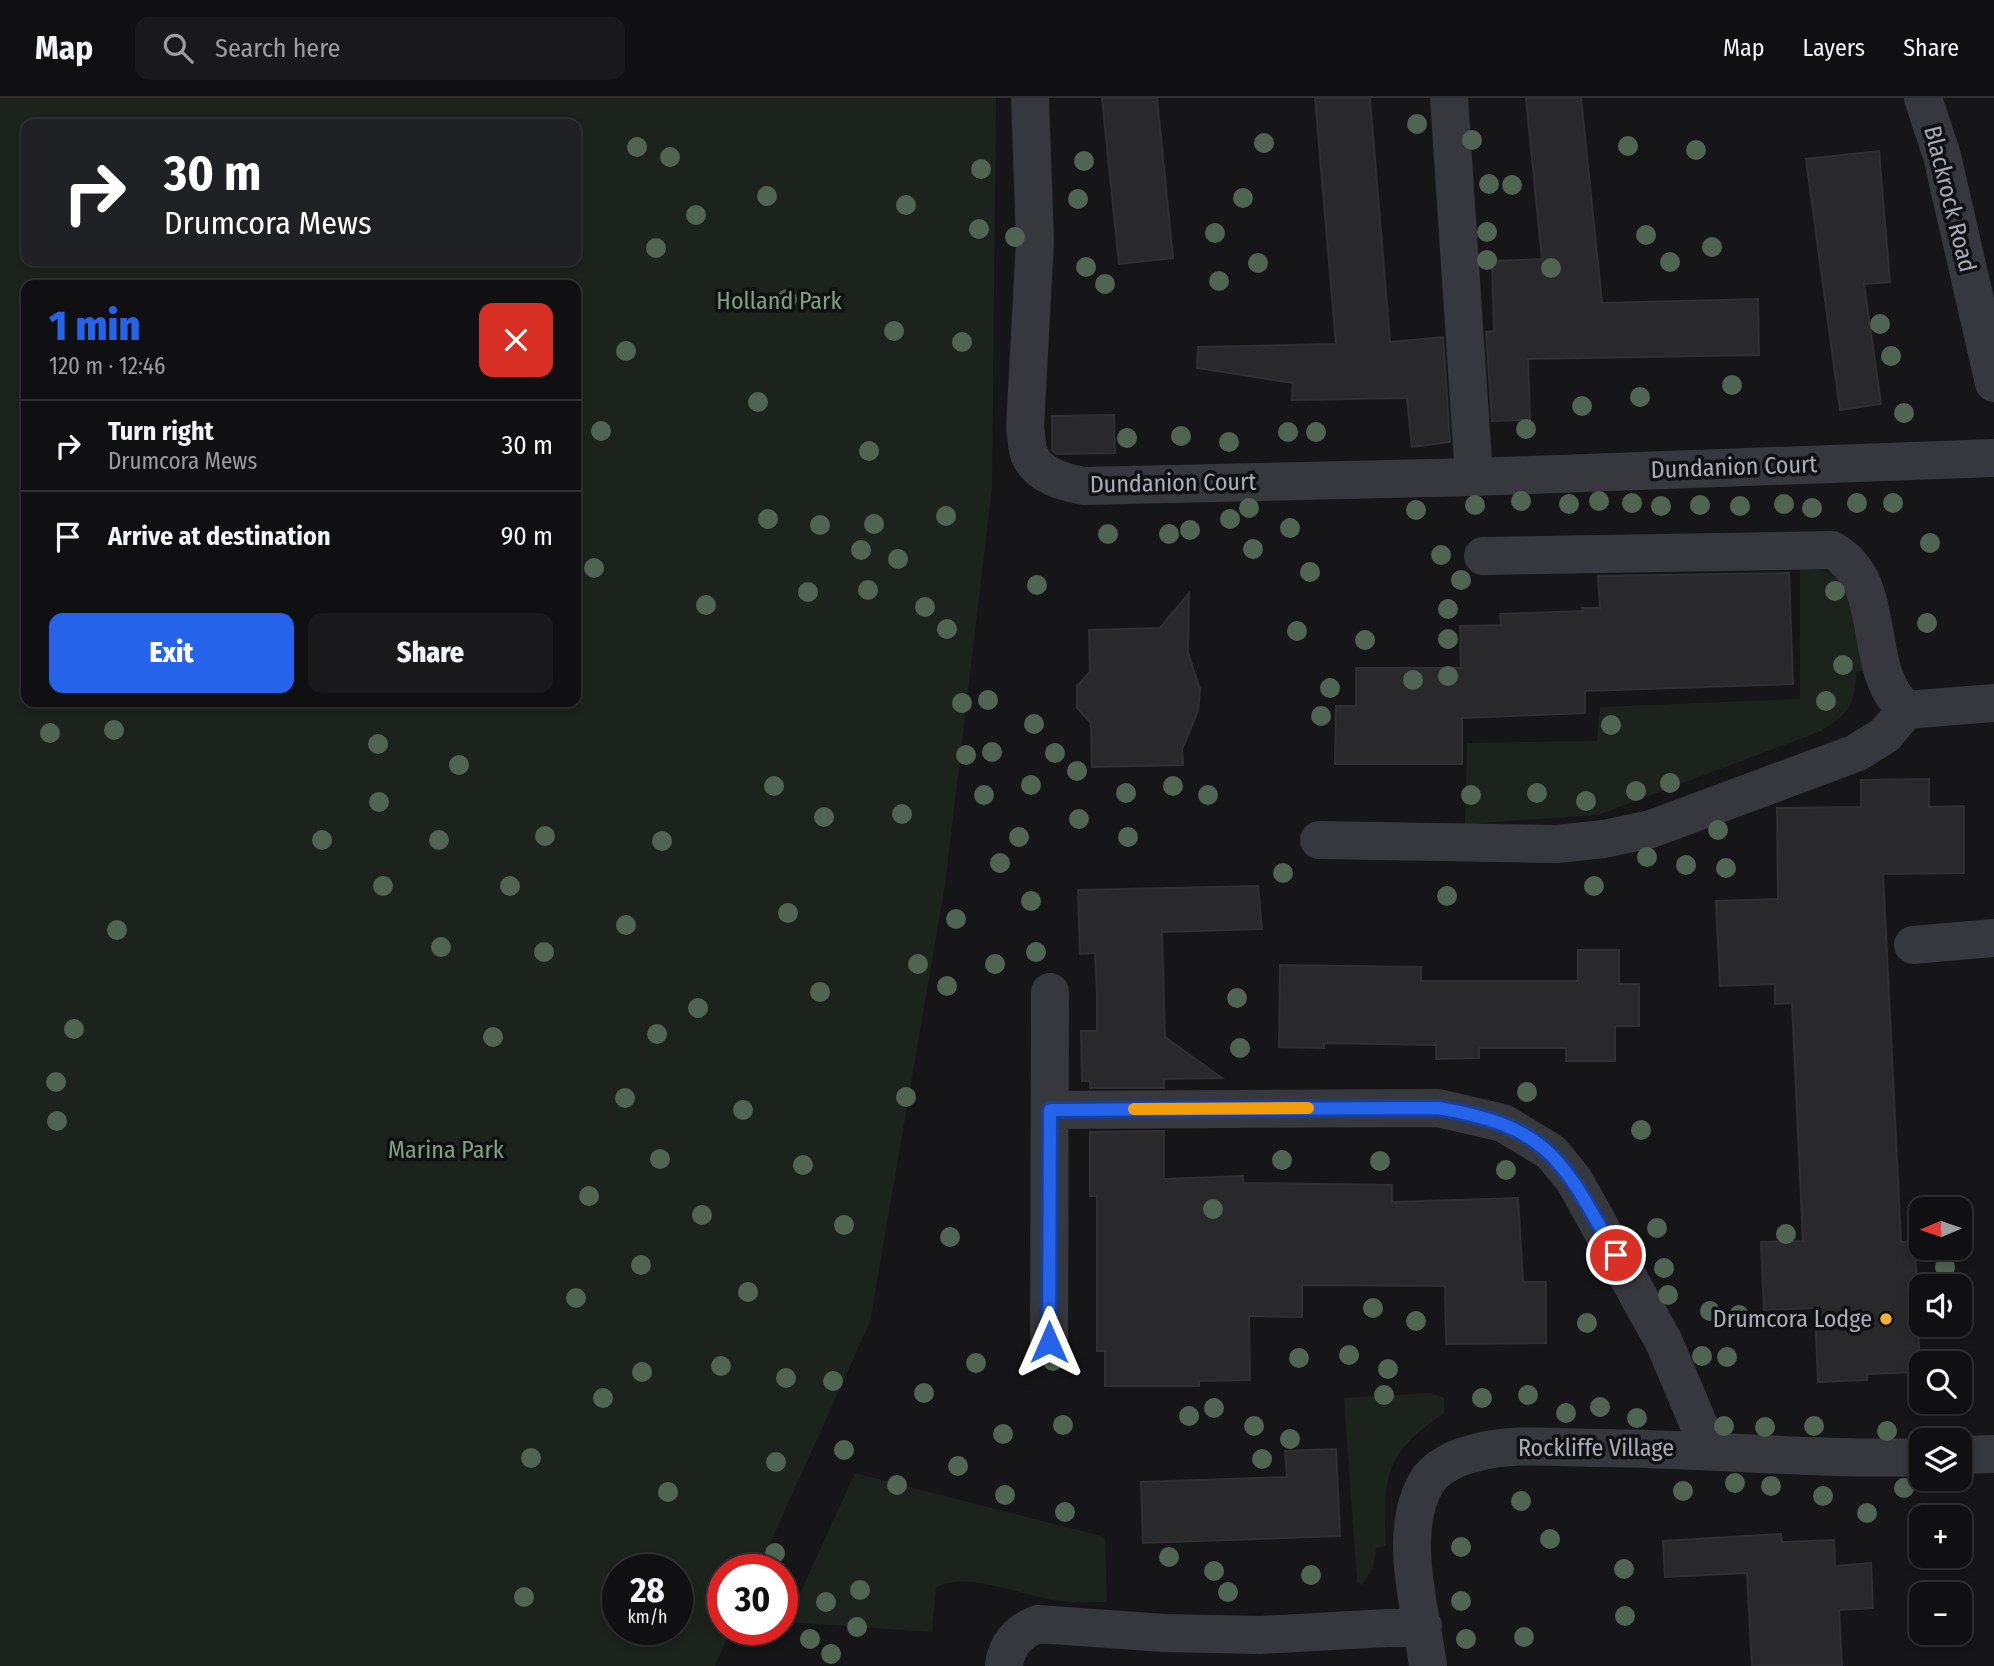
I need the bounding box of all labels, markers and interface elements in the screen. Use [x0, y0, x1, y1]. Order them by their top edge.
search box [135, 17, 625, 80]
text: Map [35, 28, 93, 68]
icon: search [159, 29, 197, 67]
text: Search here [215, 33, 340, 64]
text: Map [1723, 34, 1765, 62]
text: Layers [1803, 34, 1865, 62]
text: Share [1903, 34, 1959, 62]
street label: Blackrock Road [1918, 123, 1982, 275]
text: 30 m [164, 144, 262, 203]
icon: right [49, 147, 140, 238]
text: Drumcora Mews [164, 204, 372, 242]
park label: Holland Park [716, 287, 842, 315]
text: 1 min [49, 301, 140, 351]
button: close [479, 303, 553, 377]
text: 120 m · 12:46 [49, 352, 165, 380]
text: Turn right [108, 416, 214, 447]
icon: right [49, 427, 87, 465]
text: 30 m [502, 430, 553, 461]
text: Drumcora Mews [108, 447, 257, 475]
street label: Dundanion Court [1650, 450, 1818, 484]
street label: Dundanion Court [1090, 468, 1257, 498]
icon: arrive [49, 518, 87, 556]
text: Arrive at destination [108, 521, 331, 552]
text: 90 m [501, 521, 553, 552]
button: Exit [49, 613, 294, 693]
button: Share [308, 613, 553, 693]
park label: Marina Park [388, 1136, 505, 1164]
north arrow [1909, 1197, 1972, 1260]
map controls [1909, 1197, 1972, 1645]
pin [1586, 1225, 1646, 1285]
icon: arrive [1597, 1236, 1635, 1274]
button: sound [1909, 1274, 1972, 1337]
position arrow [1012, 1305, 1086, 1379]
place label: Drumcora Lodge [1713, 1305, 1872, 1333]
marker: Drumcora Lodge [1878, 1311, 1894, 1327]
button: search [1909, 1351, 1972, 1414]
button: layers [1909, 1428, 1972, 1491]
street label: Rockliffe Village [1518, 1434, 1674, 1462]
button: + [1909, 1505, 1972, 1568]
speed limit sign: 30 [707, 1554, 798, 1645]
text: 28 [630, 1569, 665, 1611]
button: − [1909, 1582, 1972, 1645]
text: km/h [627, 1606, 668, 1628]

